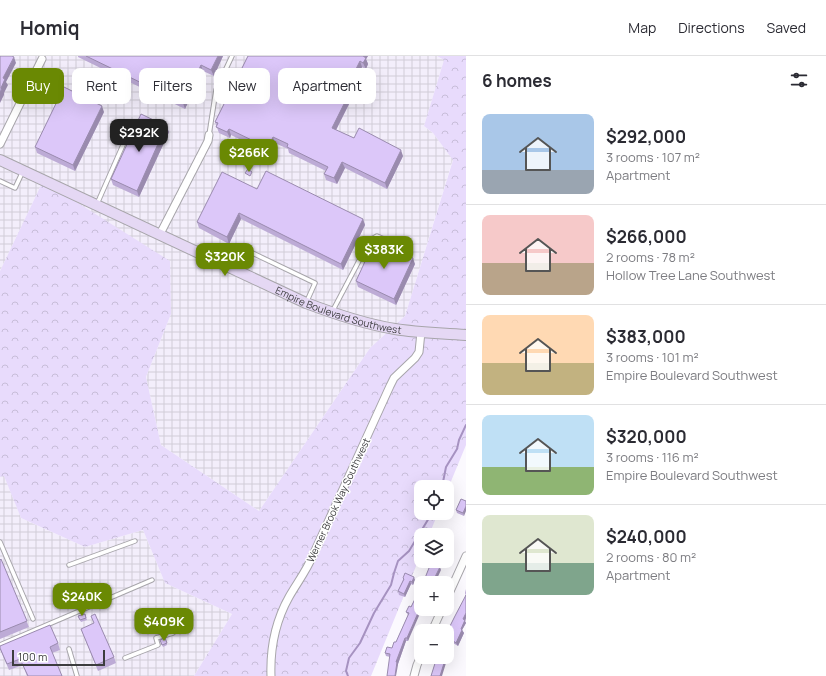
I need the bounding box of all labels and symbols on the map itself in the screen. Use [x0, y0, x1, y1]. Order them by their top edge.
pin: $292K [111, 119, 167, 153]
pin: $266K [221, 139, 277, 173]
pin: $383K [356, 236, 412, 270]
pin: $320K [197, 243, 253, 277]
street label: Empire Boulevard Southwest [273, 283, 403, 337]
street label: Werner Brook Way Southwest [303, 435, 373, 565]
pin: $240K [54, 583, 110, 617]
pin: $409K [136, 608, 192, 642]
scale bar [12, 648, 105, 667]

